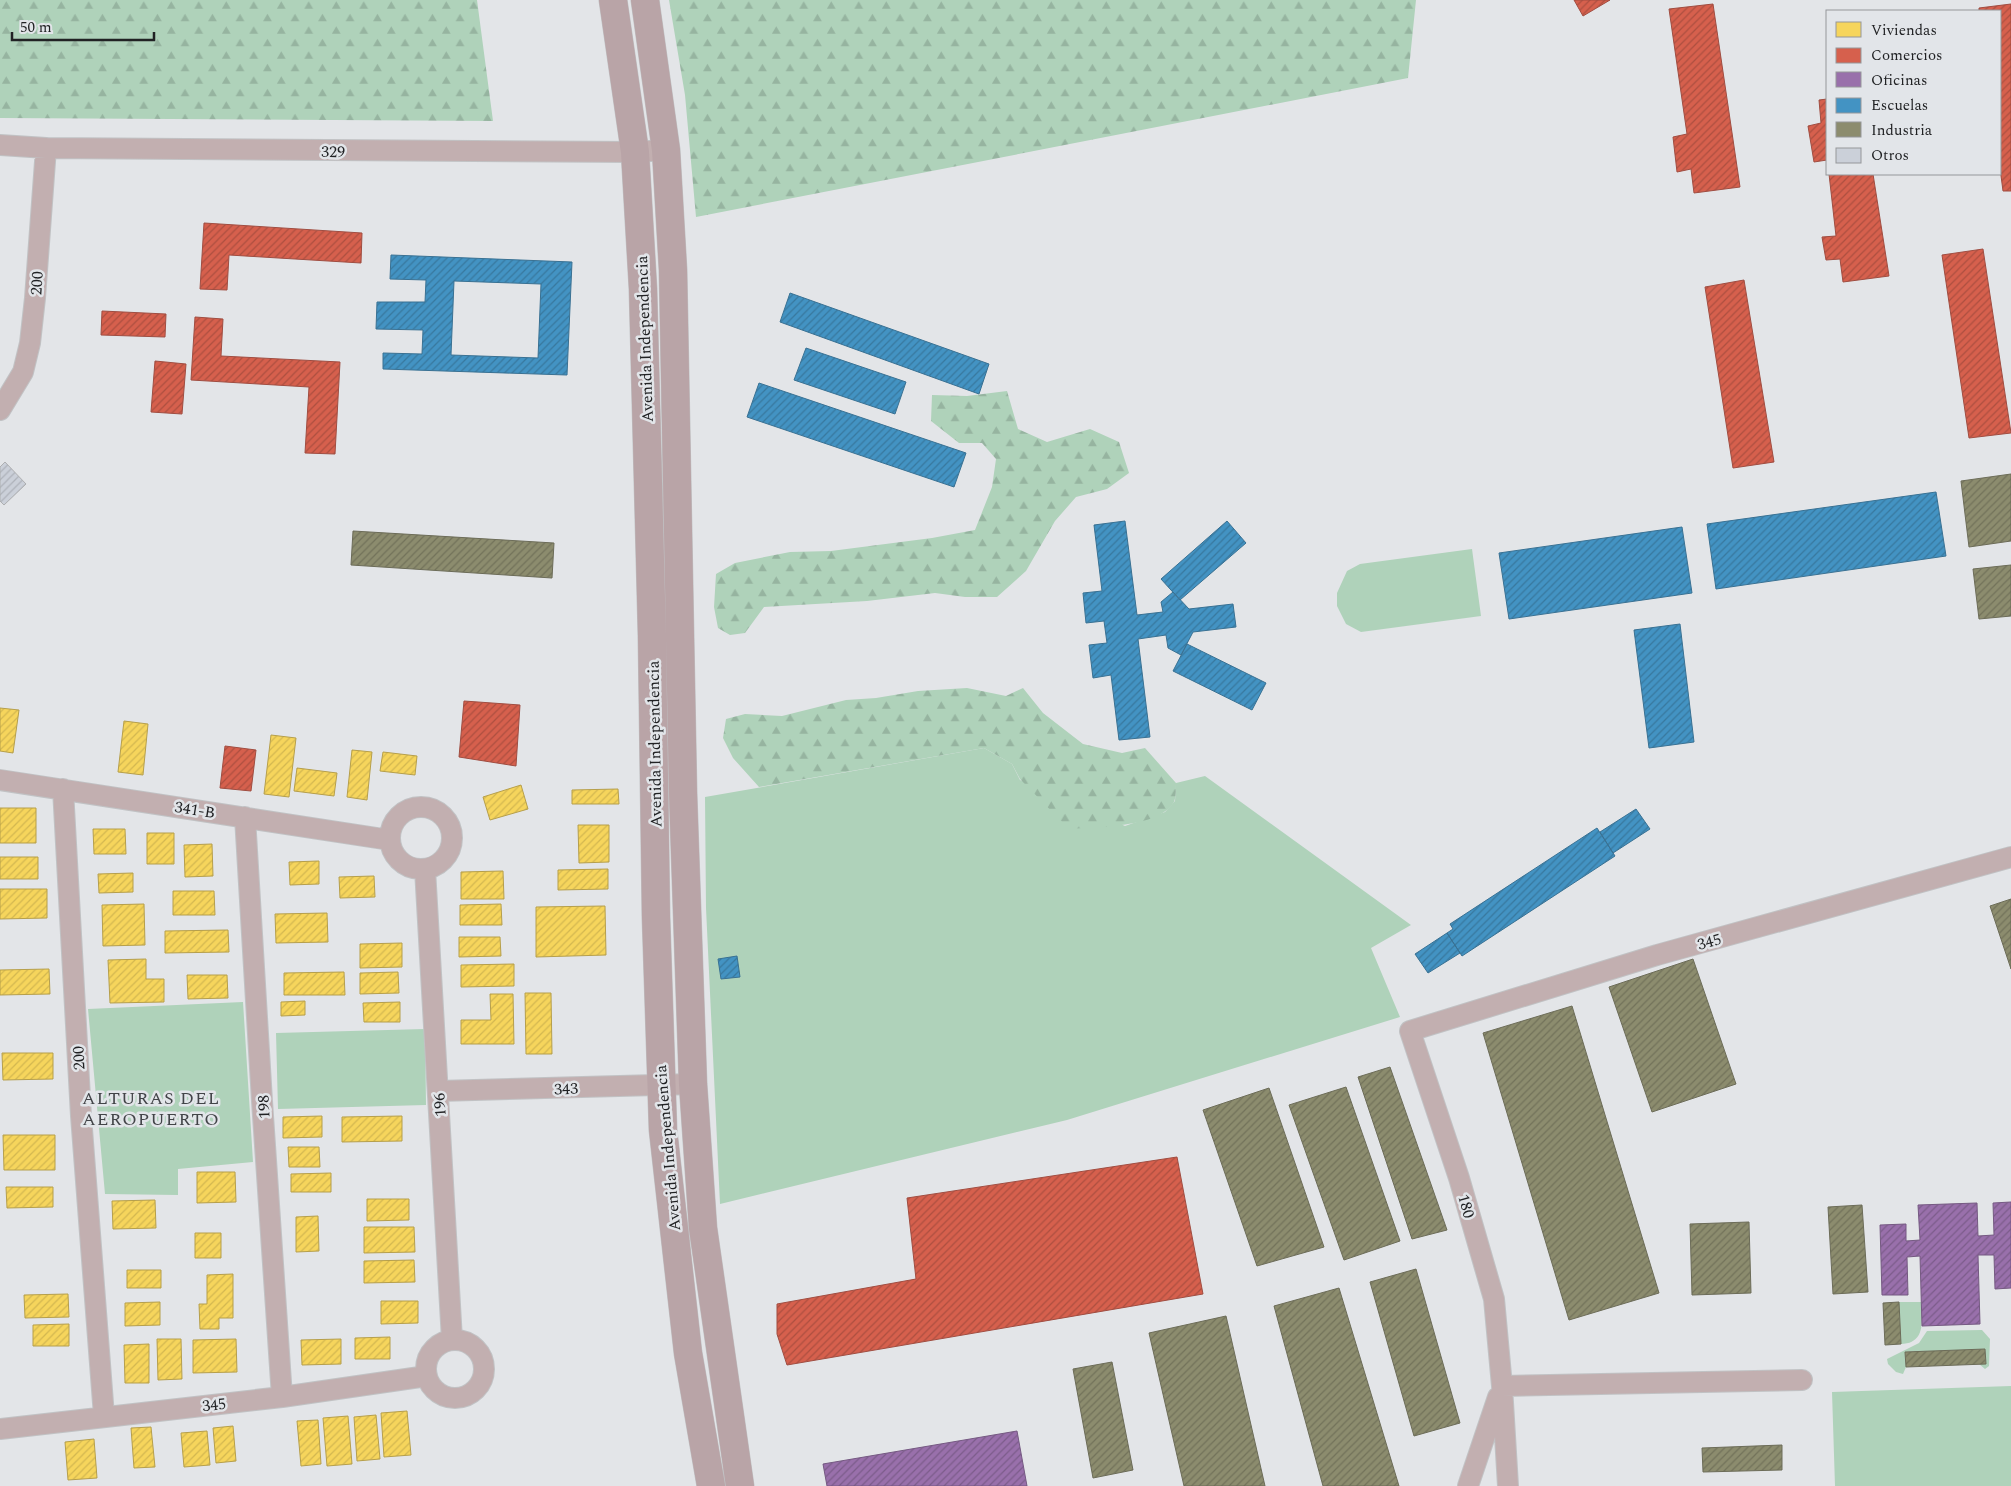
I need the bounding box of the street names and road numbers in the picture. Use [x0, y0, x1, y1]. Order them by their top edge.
street label: 329 [321, 140, 345, 164]
street label: Avenida Independencia [630, 255, 660, 423]
street label: 200 [24, 270, 50, 296]
street label: Avenida Independencia [642, 660, 668, 828]
street label: 341-B [173, 795, 217, 825]
street label: 345 [1695, 927, 1724, 957]
street label: 200 [66, 1045, 92, 1071]
street label: Avenida Independencia [649, 1064, 687, 1232]
street label: 343 [554, 1077, 578, 1101]
street label: 196 [427, 1092, 453, 1118]
street label: 198 [252, 1095, 276, 1119]
street label: 180 [1451, 1191, 1481, 1221]
street label: 345 [201, 1392, 227, 1418]

